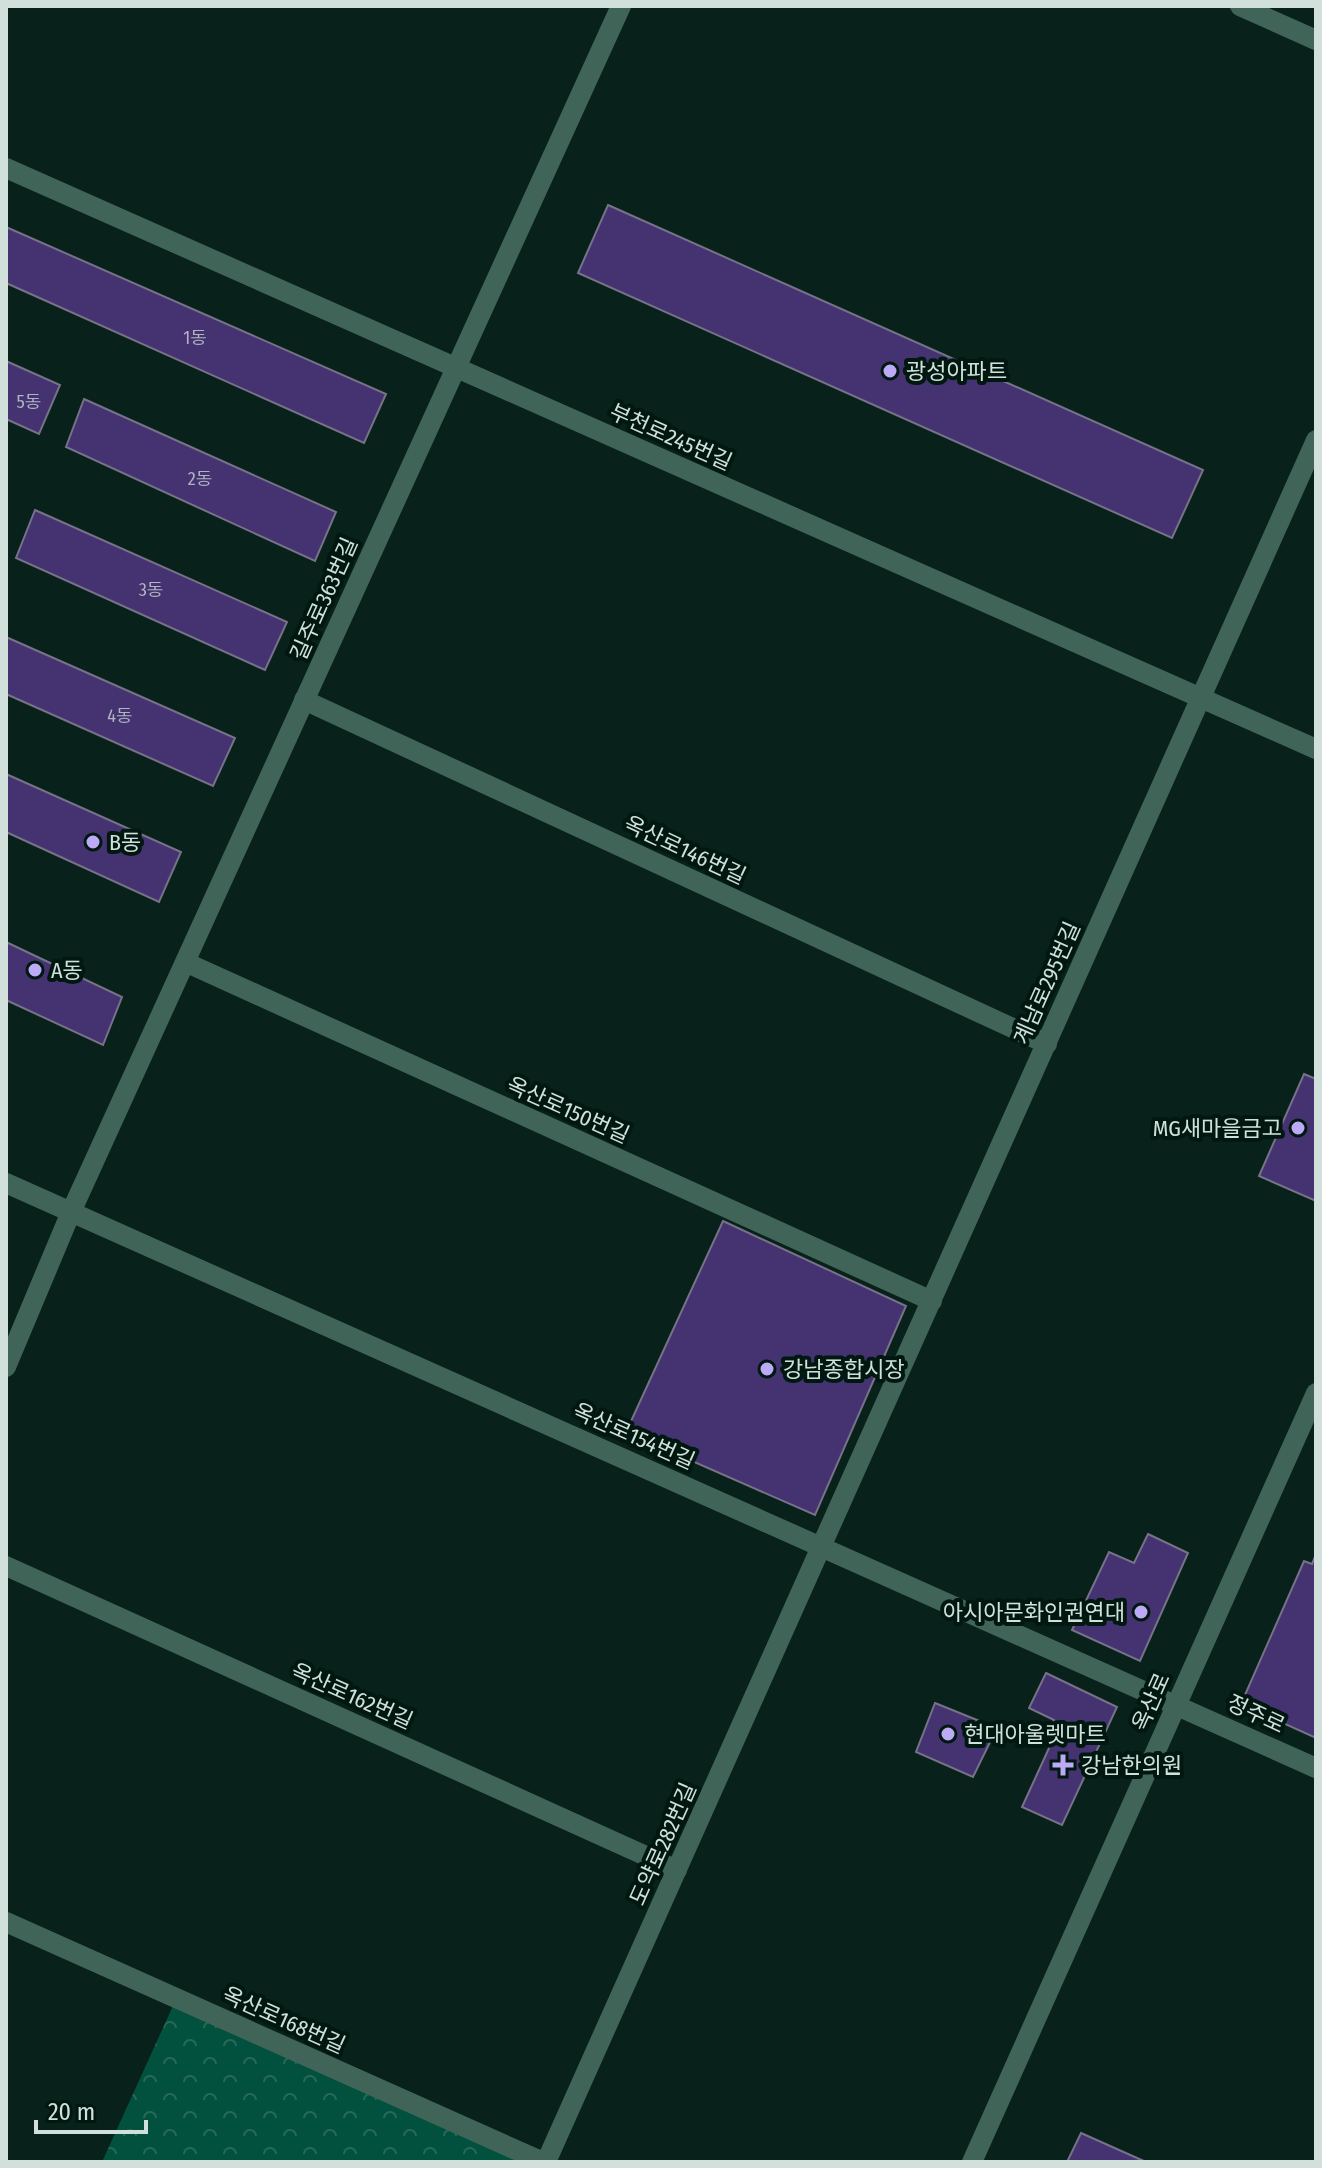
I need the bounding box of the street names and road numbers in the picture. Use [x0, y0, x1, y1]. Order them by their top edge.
street label: 부천로245번길 [606, 398, 736, 476]
street label: 길주로363번길 [285, 533, 363, 665]
street label: 옥산로146번길 [620, 810, 750, 890]
street label: 계남로295번길 [1008, 917, 1086, 1049]
street label: 옥산로150번길 [503, 1071, 633, 1149]
street label: 옥산로154번길 [569, 1397, 699, 1475]
street label: 옥산로162번길 [287, 1657, 417, 1735]
street label: 옥산로 [1126, 1669, 1176, 1735]
street label: 정주로 [1223, 1689, 1289, 1739]
street label: 도약로282번길 [624, 1778, 702, 1910]
street label: 옥산로168번길 [218, 1981, 350, 2059]

